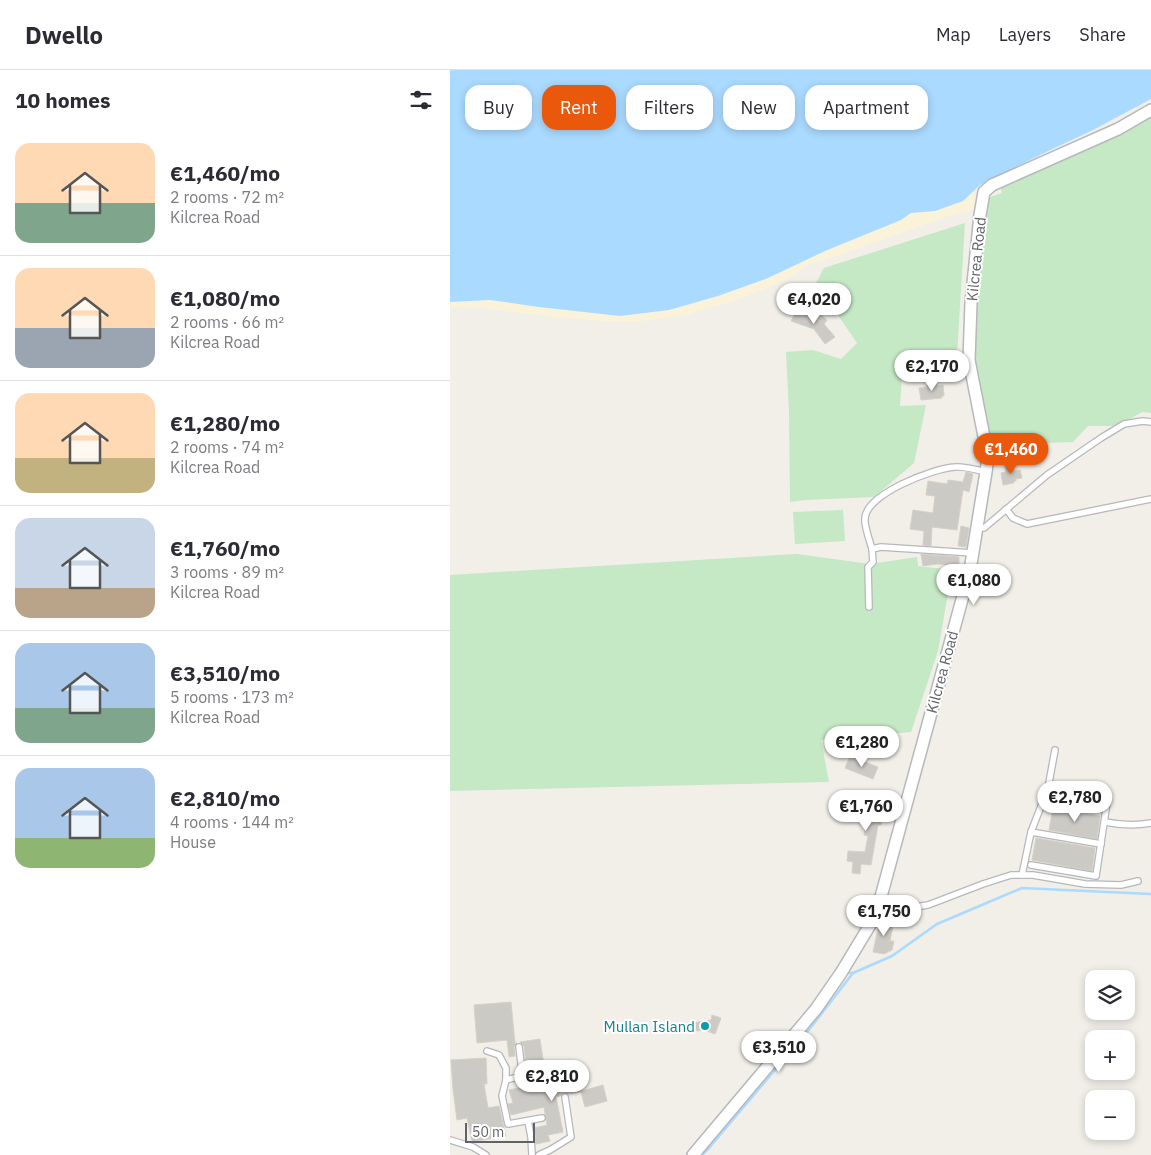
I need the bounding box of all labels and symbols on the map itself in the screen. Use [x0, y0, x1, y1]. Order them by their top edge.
street label: Kilcrea Road [962, 216, 990, 302]
pin: €4,020 [773, 282, 855, 325]
pin: €2,170 [891, 350, 973, 392]
pin: €1,460 [970, 432, 1052, 475]
pin: €1,080 [933, 564, 1015, 606]
street label: Kilcrea Road [922, 629, 962, 715]
pin: €1,280 [821, 726, 903, 768]
pin: €2,780 [1034, 780, 1116, 823]
pin: €1,760 [825, 790, 907, 832]
pin: €1,750 [843, 894, 925, 937]
place label: Mullan Island [604, 1017, 695, 1036]
marker: Mullan Island [699, 1020, 711, 1032]
pin: €3,510 [738, 1030, 820, 1073]
pin: €2,810 [511, 1060, 593, 1102]
scale bar [465, 1120, 535, 1143]

